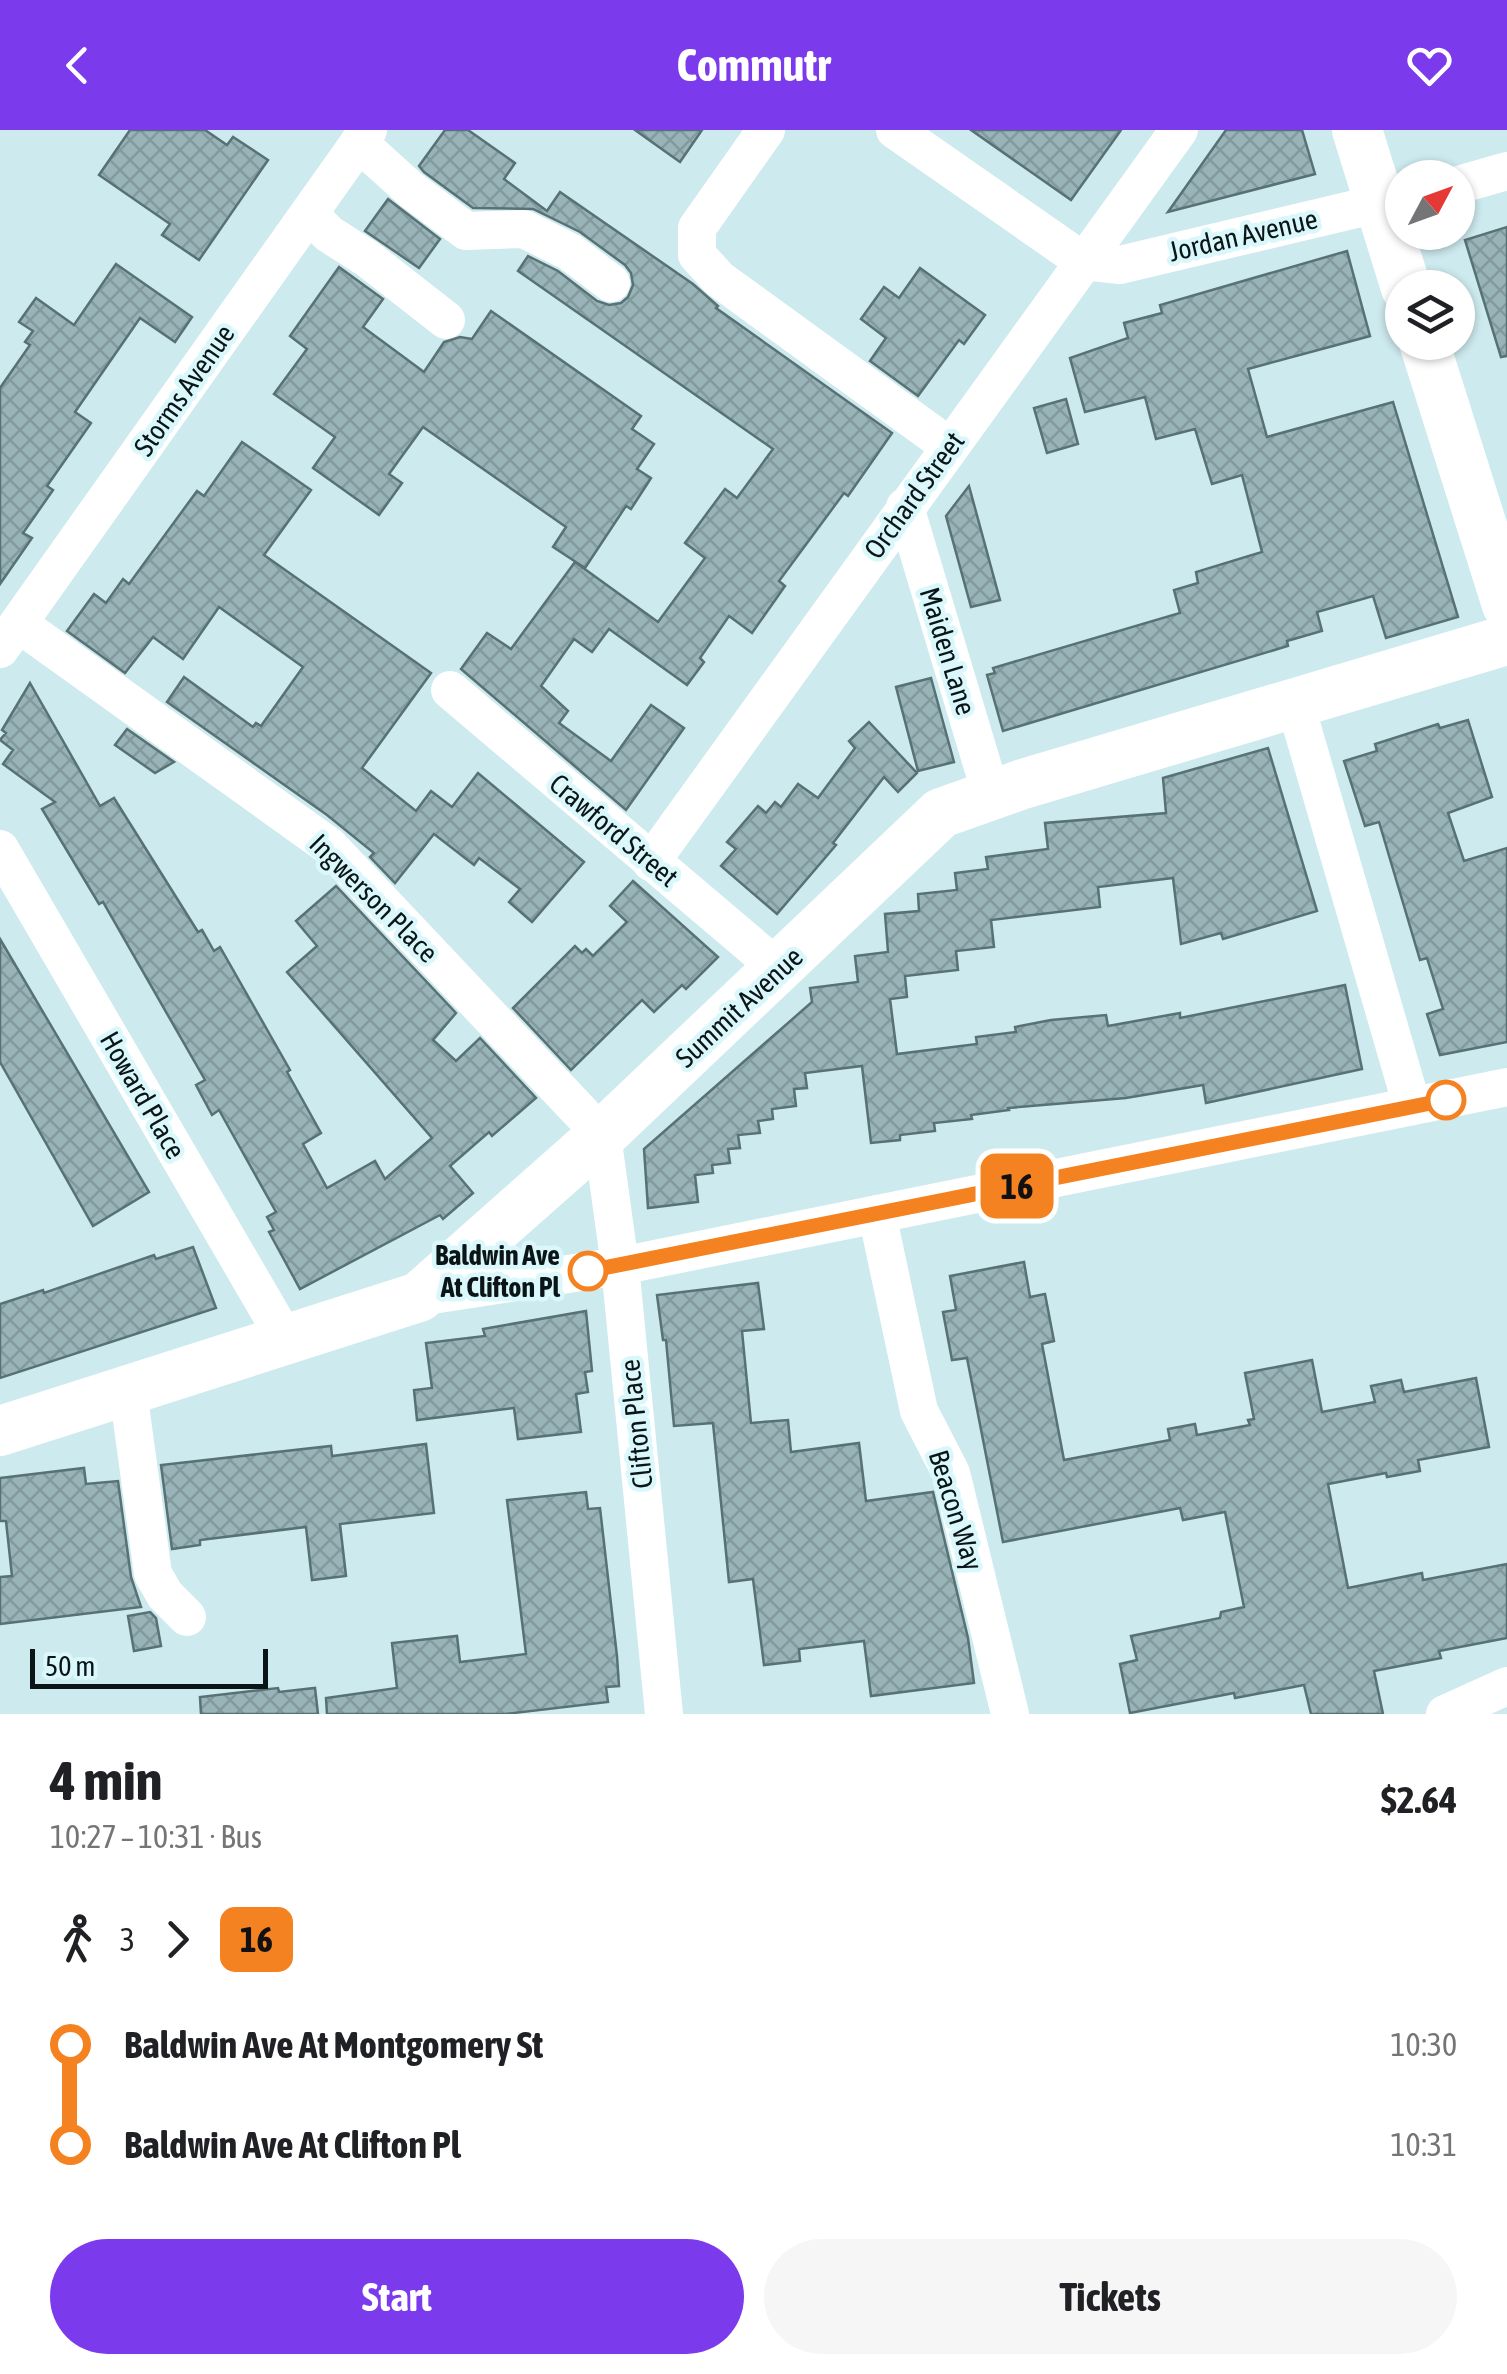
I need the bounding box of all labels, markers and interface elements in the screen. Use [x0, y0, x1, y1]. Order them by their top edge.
icon: back [50, 38, 105, 93]
icon: heart [1402, 38, 1457, 93]
text: Commutr [676, 39, 831, 91]
north arrow [1385, 160, 1475, 250]
map controls [1385, 160, 1475, 360]
street label: Jordan Avenue [1166, 202, 1320, 268]
button: layers [1385, 270, 1475, 360]
street label: Storms Avenue [127, 318, 241, 462]
street label: Orchard Street [857, 426, 971, 564]
street label: Maiden Lane [913, 583, 983, 719]
street label: Crawford Street [543, 767, 685, 893]
street label: Ingwerson Place [303, 827, 445, 969]
street label: Summit Avenue [669, 940, 809, 1074]
street label: Howard Place [94, 1026, 192, 1164]
unlabelled marker [1427, 1081, 1465, 1119]
line badge: 16 [972, 1154, 1062, 1218]
text: 16 [1001, 1166, 1033, 1206]
place label: Baldwin Ave At Clifton Pl [435, 1239, 561, 1303]
marker: Baldwin Ave At Clifton Pl [569, 1252, 607, 1290]
street label: Clifton Place [613, 1358, 659, 1490]
street label: Beacon Way [923, 1446, 989, 1574]
scale bar [30, 1644, 268, 1688]
text: 50 m [45, 1650, 95, 1682]
text: 4 min [50, 1749, 162, 1812]
text: $2.64 [1381, 1778, 1457, 1821]
text: 10:27 – 10:31 · Bus [50, 1818, 262, 1855]
icon: walk [50, 1912, 105, 1967]
icon: forward [150, 1912, 205, 1967]
text: 16 [240, 1919, 273, 1959]
text: 3 [120, 1921, 135, 1958]
text: Baldwin Ave At Montgomery St [124, 2023, 543, 2066]
text: 10:30 [1391, 2026, 1457, 2063]
text: Baldwin Ave At Clifton Pl [124, 2123, 461, 2166]
text: 10:31 [1391, 2126, 1457, 2163]
button: Start [50, 2239, 744, 2354]
button: Tickets [764, 2239, 1457, 2354]

